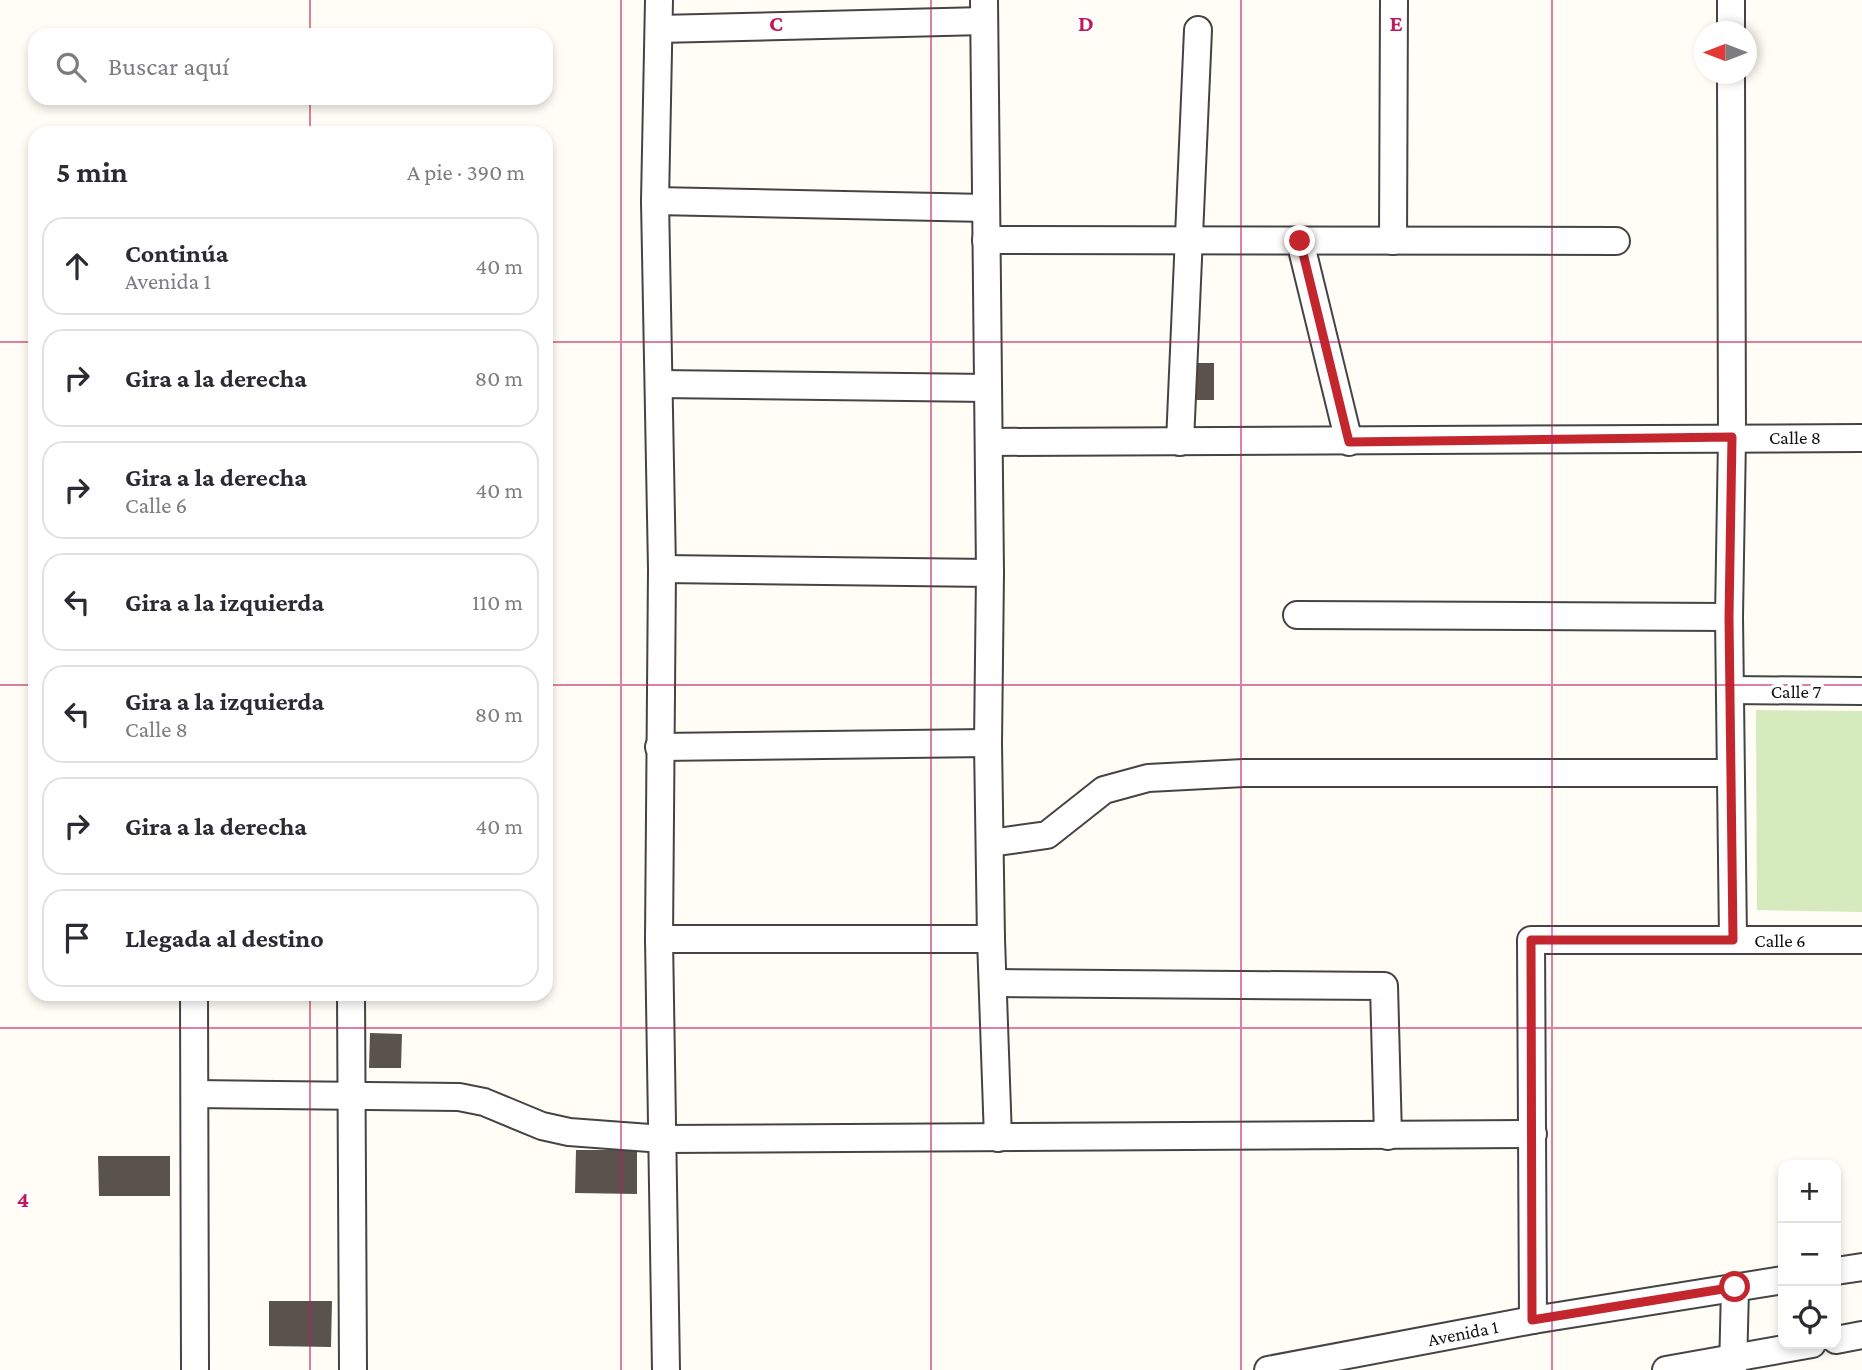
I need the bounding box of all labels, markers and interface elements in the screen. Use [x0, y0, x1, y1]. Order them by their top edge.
text: C [769, 10, 783, 36]
text: D [1078, 10, 1094, 36]
text: E [1389, 10, 1403, 36]
north arrow [1694, 21, 1757, 84]
search box [28, 28, 553, 105]
icon: search [52, 48, 90, 86]
text: Buscar aquí [108, 52, 229, 81]
text: 5 min [56, 155, 128, 188]
text: A pie · 390 m [407, 159, 525, 185]
route end [1284, 225, 1315, 256]
text: Continúa [125, 239, 228, 268]
icon: ahead [58, 247, 96, 285]
text: 40 m [475, 253, 523, 279]
text: Avenida 1 [125, 268, 211, 294]
icon: right [58, 359, 96, 397]
text: Gira a la derecha [125, 364, 307, 393]
text: 80 m [475, 365, 523, 391]
street label: Calle 8 [1769, 427, 1821, 448]
text: Gira a la derecha [125, 463, 307, 492]
icon: right [58, 471, 96, 509]
text: 40 m [475, 477, 523, 503]
text: Calle 6 [125, 492, 187, 518]
icon: left [58, 583, 96, 621]
text: Gira a la izquierda [125, 588, 324, 617]
text: 110 m [472, 589, 523, 615]
street label: Calle 7 [1771, 681, 1822, 702]
text: Gira a la izquierda [125, 687, 324, 716]
icon: left [58, 695, 96, 733]
text: 80 m [475, 701, 523, 727]
text: Calle 8 [125, 716, 188, 742]
icon: right [58, 807, 96, 845]
text: Gira a la derecha [125, 812, 307, 841]
text: 40 m [475, 813, 523, 839]
icon: arrive [58, 919, 96, 957]
text: Llegada al destino [125, 924, 324, 953]
street label: Calle 6 [1754, 930, 1806, 951]
map controls [1778, 1160, 1841, 1349]
button: + [1778, 1160, 1841, 1223]
text: 4 [17, 1186, 29, 1212]
button: − [1778, 1223, 1841, 1286]
route start [1719, 1271, 1750, 1302]
button: locate [1778, 1286, 1841, 1349]
street label: Avenida 1 [1426, 1316, 1500, 1350]

